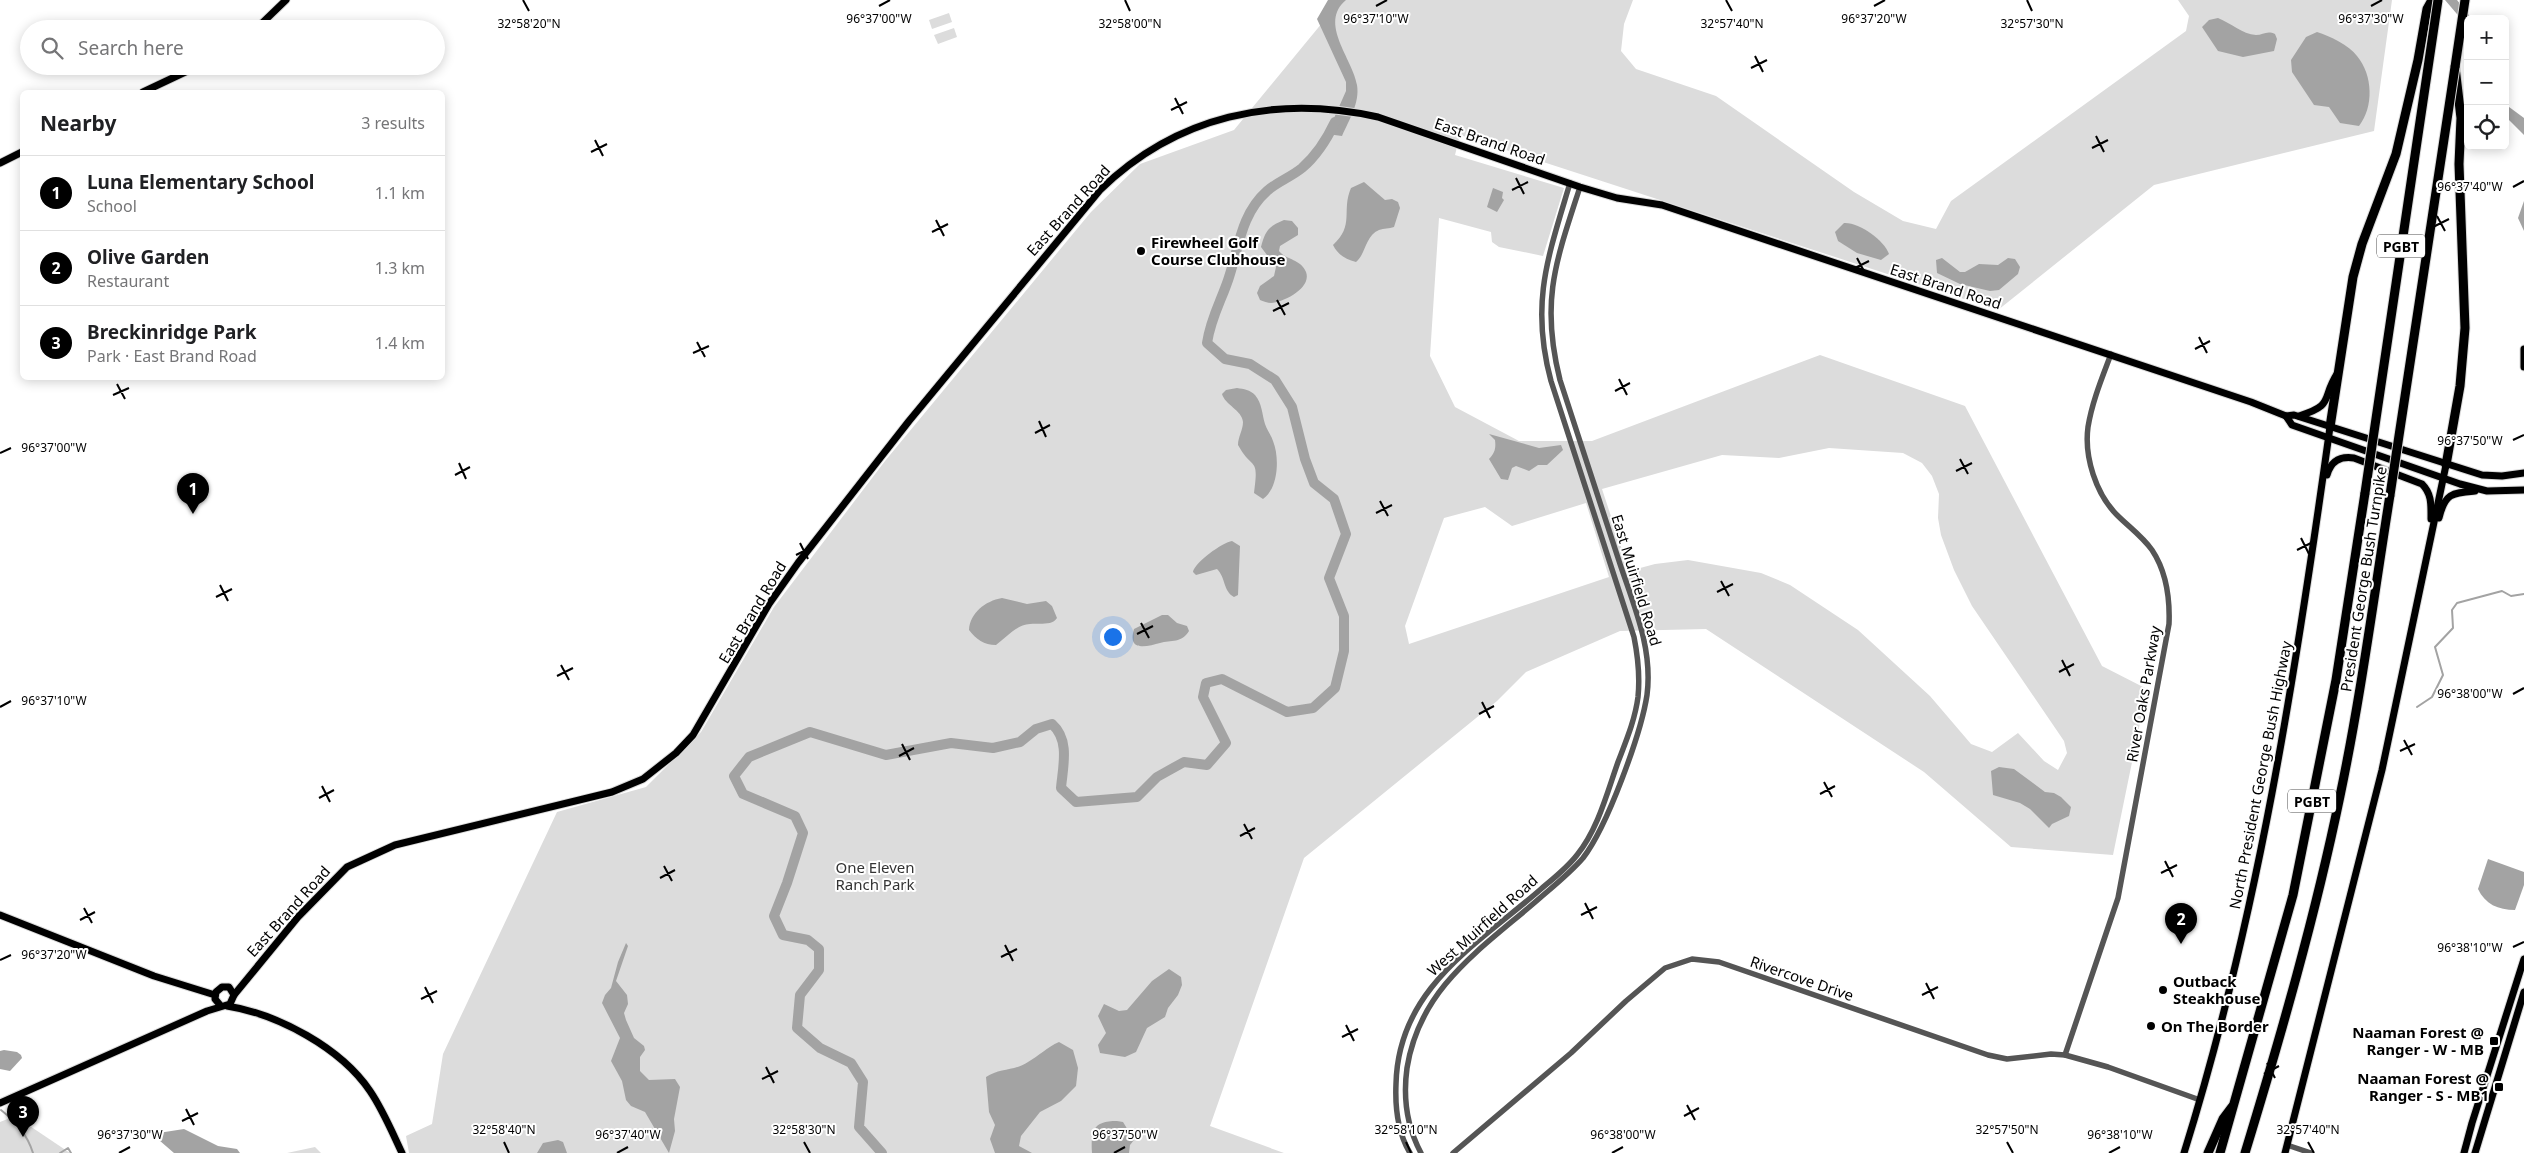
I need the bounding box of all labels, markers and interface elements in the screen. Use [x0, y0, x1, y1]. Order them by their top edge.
text: 96°37'00"W [846, 10, 912, 27]
text: 96°37'10"W [1343, 10, 1409, 27]
text: 96°37'20"W [1841, 10, 1907, 27]
text: 96°37'30"W [2338, 10, 2404, 27]
text: 32°58'20"N [497, 15, 561, 32]
text: 32°58'00"N [1098, 15, 1162, 32]
text: 32°57'40"N [1700, 15, 1764, 32]
text: 32°57'30"N [2000, 15, 2064, 32]
map controls [2464, 15, 2509, 150]
button: + [2464, 15, 2509, 60]
search box [20, 20, 445, 75]
icon: search [38, 34, 66, 62]
text: Search here [78, 35, 184, 61]
button: − [2464, 60, 2509, 105]
button: locate [2464, 105, 2509, 150]
text: Nearby [40, 109, 116, 137]
text: 3 results [361, 112, 425, 134]
street label: East Brand Road [1432, 113, 1548, 169]
street label: East Brand Road [1022, 160, 1114, 260]
text: Luna Elementary School [87, 169, 314, 195]
text: 96°37'40"W [2437, 178, 2503, 195]
text: 1 [51, 182, 61, 204]
text: 1.1 km [375, 182, 425, 204]
text: School [87, 195, 137, 217]
place label: Firewheel Golf Course Clubhouse [1151, 232, 1286, 269]
road number: PGBT [2377, 235, 2425, 258]
text: Olive Garden [87, 244, 209, 270]
marker: Firewheel Golf Course Clubhouse [1135, 245, 1147, 257]
text: 2 [51, 257, 61, 279]
text: 1.3 km [375, 257, 425, 279]
street label: East Brand Road [1888, 259, 2004, 313]
text: Restaurant [87, 270, 169, 292]
text: Breckinridge Park [87, 319, 257, 345]
text: 3 [51, 332, 61, 354]
text: 1.4 km [375, 332, 425, 354]
text: Park · East Brand Road [87, 345, 257, 367]
text: 96°37'50"W [2437, 432, 2503, 449]
text: 96°37'00"W [21, 439, 87, 456]
street label: President George Bush Turnpike [2335, 465, 2391, 693]
pin: 1 [177, 473, 209, 514]
street label: East Muirfield Road [1607, 512, 1667, 648]
street label: East Brand Road [714, 557, 790, 667]
your location [1100, 624, 1126, 650]
street label: River Oaks Parkway [2121, 624, 2165, 764]
street label: North President George Bush Highway [2224, 639, 2296, 911]
text: 96°38'00"W [2437, 685, 2503, 702]
text: 96°37'10"W [21, 692, 87, 709]
road number: PGBT [2288, 789, 2336, 812]
park label: One Eleven Ranch Park [835, 857, 915, 894]
street label: East Brand Road [242, 861, 334, 961]
street label: West Muirfield Road [1423, 870, 1541, 980]
pin: 2 [2165, 903, 2197, 944]
text: 96°38'10"W [2437, 939, 2503, 956]
text: 96°37'20"W [21, 946, 87, 963]
street label: Rivercove Drive [1748, 951, 1856, 1005]
place label: Outback Steakhouse [2173, 971, 2260, 1008]
marker: Outback Steakhouse [2157, 984, 2169, 996]
place label: On The Border [2161, 1016, 2269, 1036]
marker: On The Border [2145, 1020, 2157, 1032]
place label: Naaman Forest @ Ranger - W - MB [2352, 1022, 2484, 1059]
marker: Naaman Forest @ Ranger - W - MB [2488, 1035, 2500, 1047]
place label: Naaman Forest @ Ranger - S - MB1 [2357, 1068, 2489, 1105]
marker: Naaman Forest @ Ranger - S - MB1 [2493, 1081, 2505, 1093]
pin: 3 [7, 1096, 39, 1137]
text: 32°58'40"N [472, 1121, 536, 1138]
text: 32°58'30"N [772, 1121, 836, 1138]
text: 32°58'10"N [1374, 1121, 1438, 1138]
text: 32°57'50"N [1975, 1121, 2039, 1138]
text: 32°57'40"N [2276, 1121, 2340, 1138]
text: 96°37'30"W [97, 1126, 163, 1143]
text: 96°37'40"W [595, 1126, 661, 1143]
text: 96°37'50"W [1092, 1126, 1158, 1143]
text: 96°38'00"W [1590, 1126, 1656, 1143]
text: 96°38'10"W [2087, 1126, 2153, 1143]

